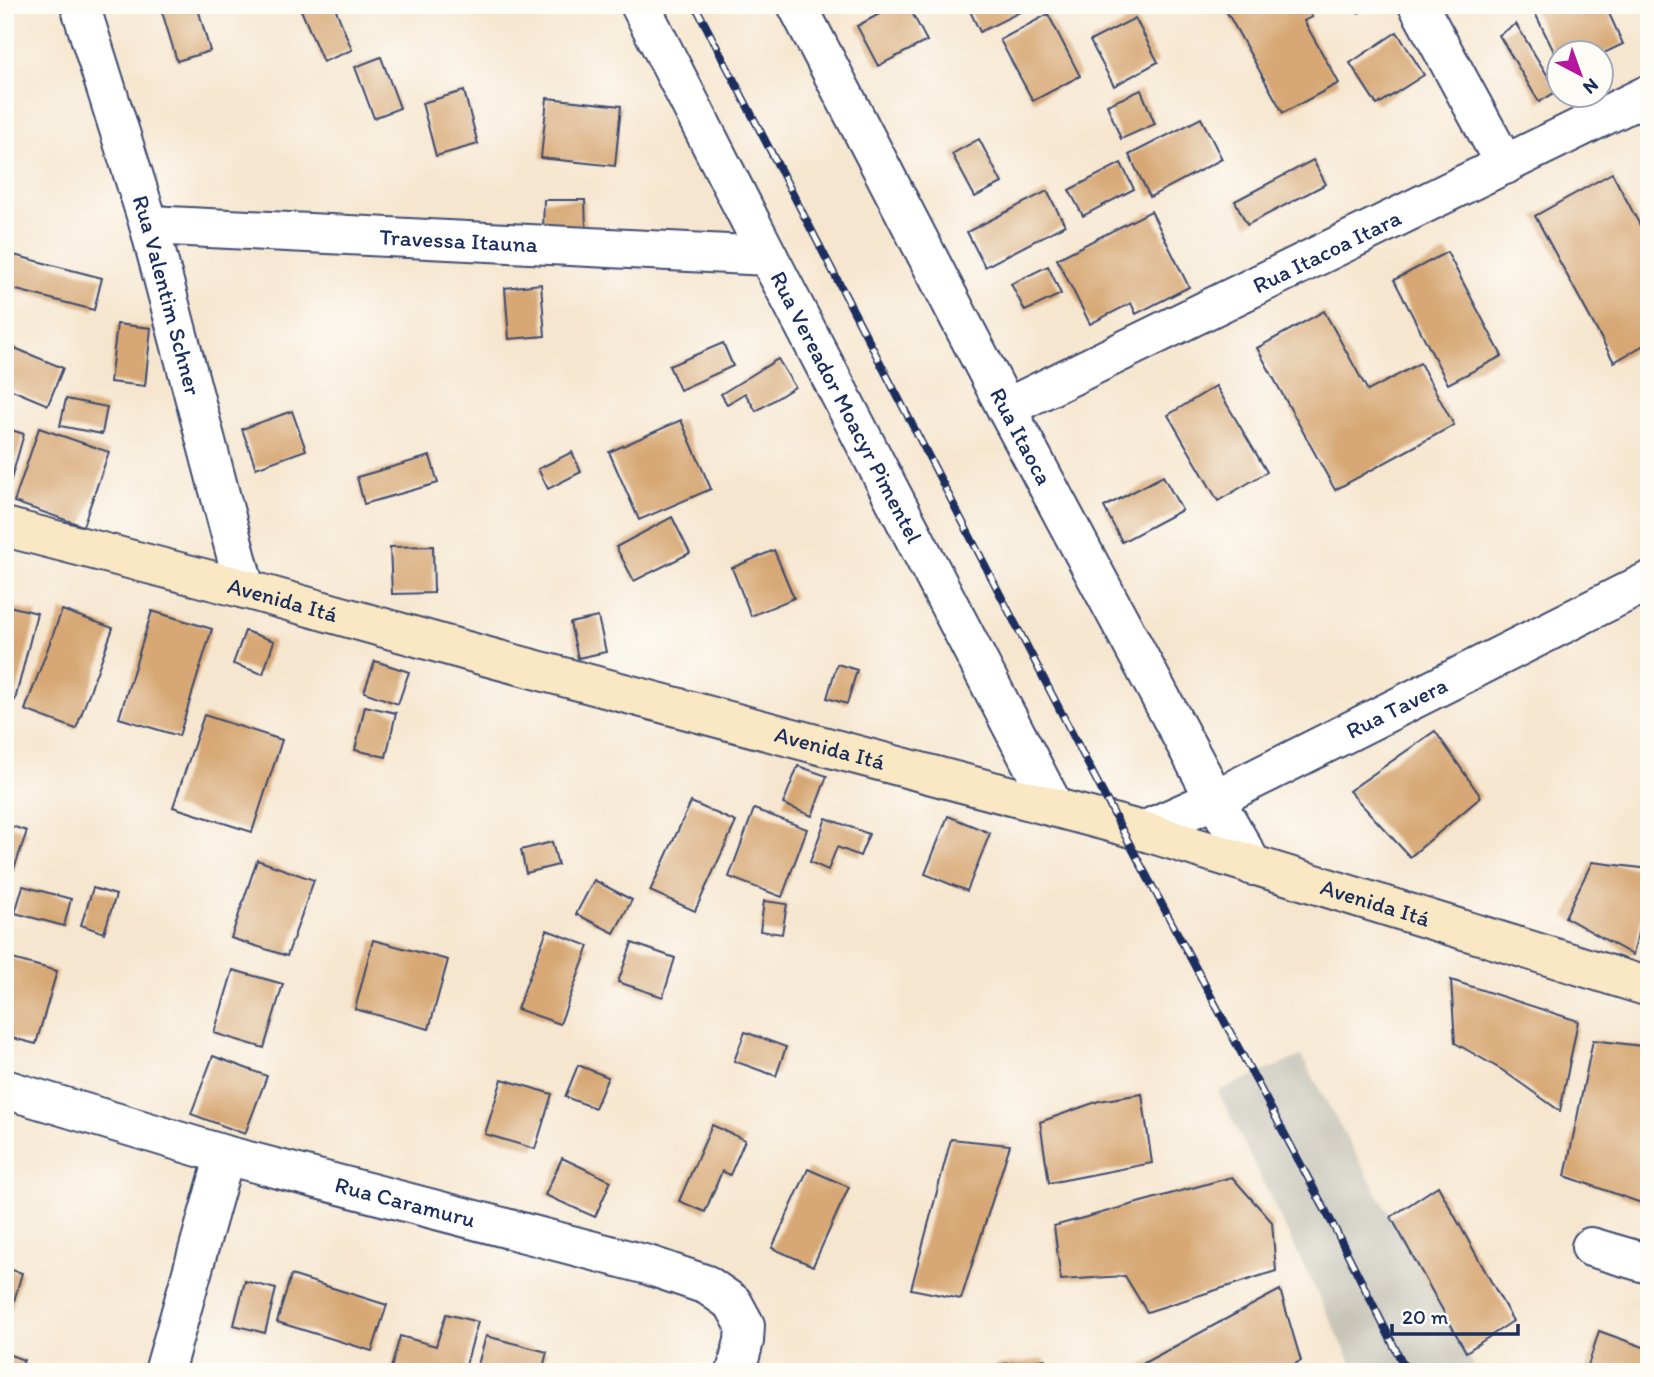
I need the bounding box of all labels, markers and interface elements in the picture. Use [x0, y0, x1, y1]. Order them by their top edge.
north arrow [1546, 38, 1616, 108]
text: N [1578, 74, 1603, 99]
street label: Rua Valentim Schner [127, 192, 207, 398]
street label: Rua Itacoa Itara [1248, 203, 1405, 299]
street label: Travessa Itauna [379, 223, 538, 258]
street label: Rua Vereador Moacyr Pimentel [764, 266, 929, 548]
street label: Rua Itaoca [984, 383, 1058, 490]
street label: Avenida Itá [225, 571, 341, 628]
street label: Rua Tavera [1341, 671, 1452, 745]
street label: Avenida Itá [772, 720, 888, 776]
street label: Avenida Itá [1317, 873, 1433, 933]
street label: Rua Caramuru [332, 1170, 479, 1234]
scale bar [1392, 1293, 1518, 1337]
text: 20 m [1402, 1304, 1449, 1329]

